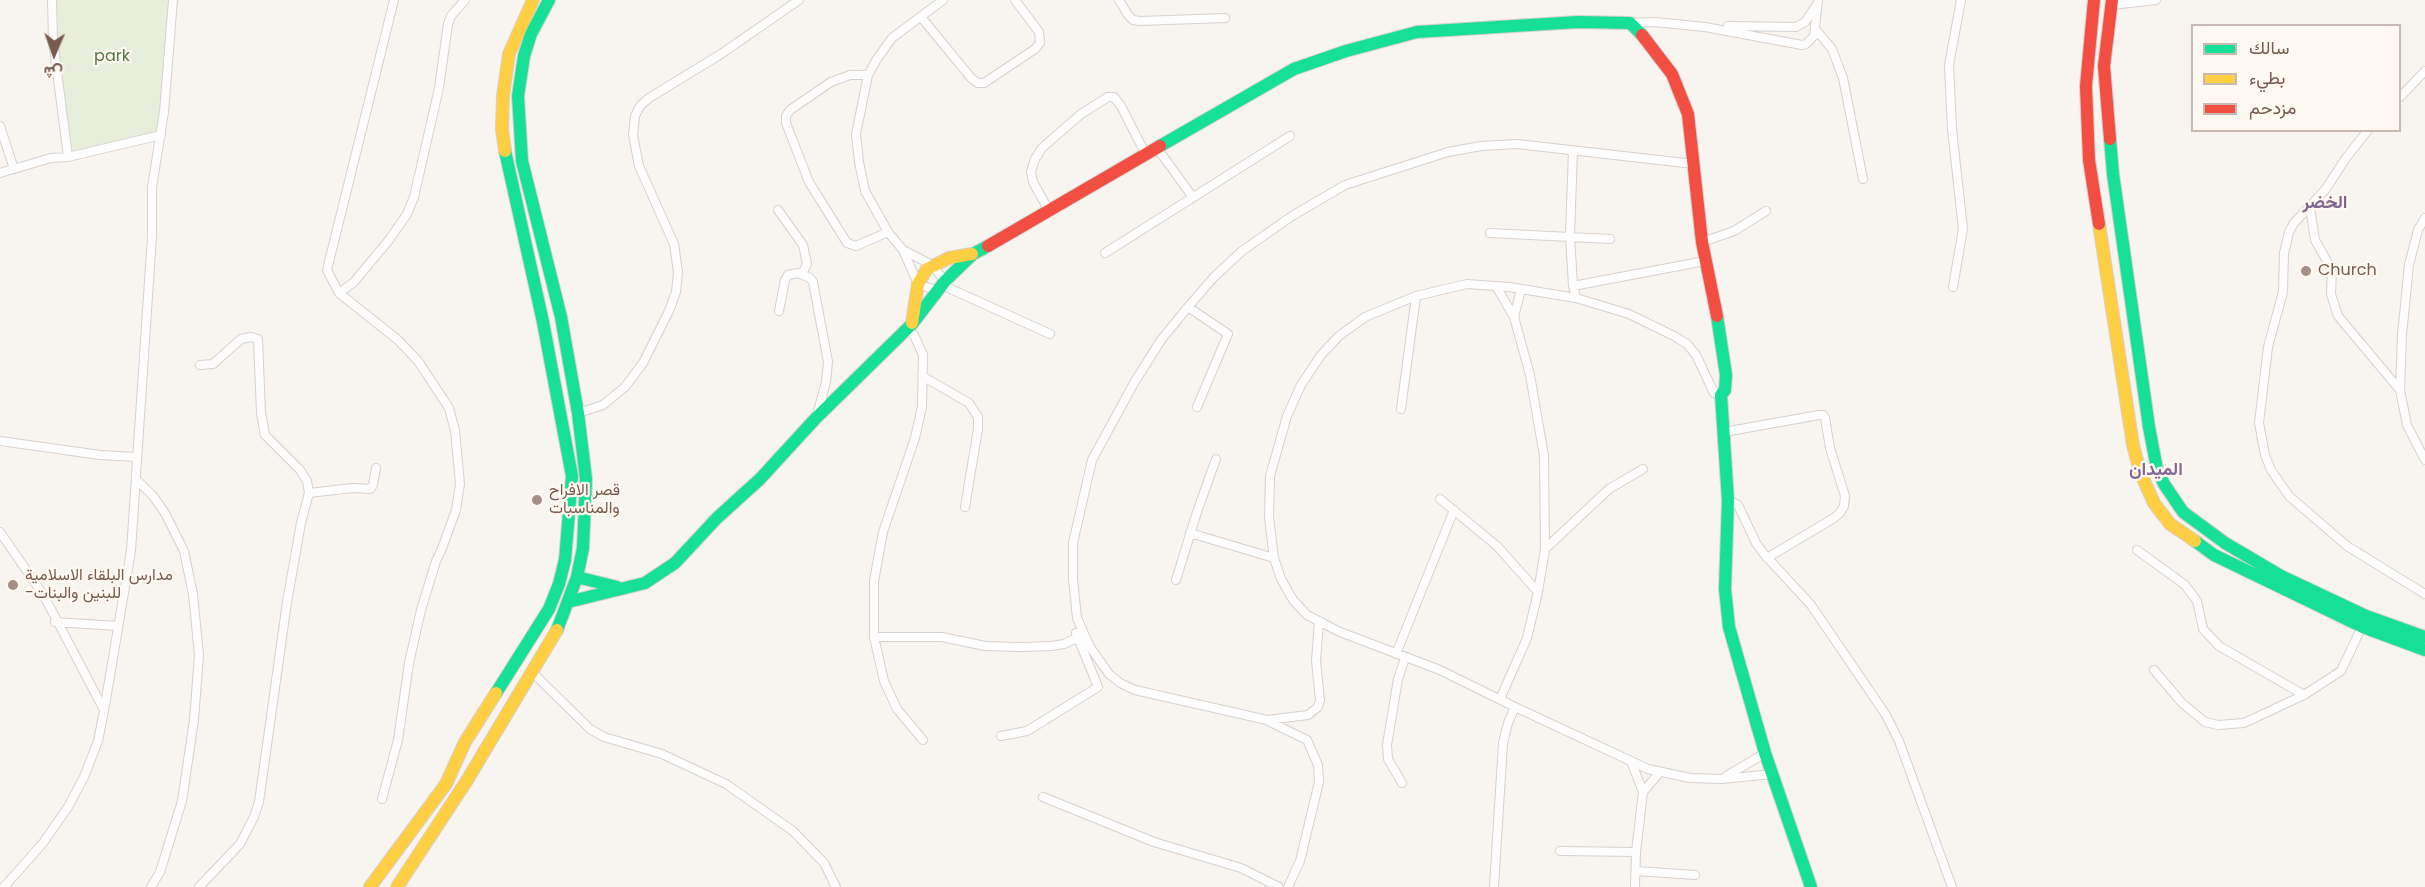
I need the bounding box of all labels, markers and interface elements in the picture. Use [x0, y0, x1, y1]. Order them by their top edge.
north arrow [24, 24, 84, 84]
legend [2191, 24, 2401, 132]
text: سالك [2249, 35, 2289, 60]
park label: park [94, 47, 130, 67]
text: ش [43, 61, 63, 84]
text: بطيء [2249, 65, 2285, 90]
text: مزدحم [2249, 95, 2296, 120]
district label: الخضر [2303, 192, 2347, 214]
place label: Church [2318, 261, 2377, 281]
marker: Church [2299, 264, 2313, 278]
district label: الميدان [2129, 459, 2183, 481]
place label: قصر الافراح والمناسبات [549, 481, 620, 519]
marker: قصر الافراح والمناسبات [530, 493, 544, 507]
place label: مدارس البلقاء الاسلامية -للبنين والبنات [25, 566, 173, 604]
marker: مدارس البلقاء الاسلامية -للبنين والبنات [6, 578, 20, 592]

